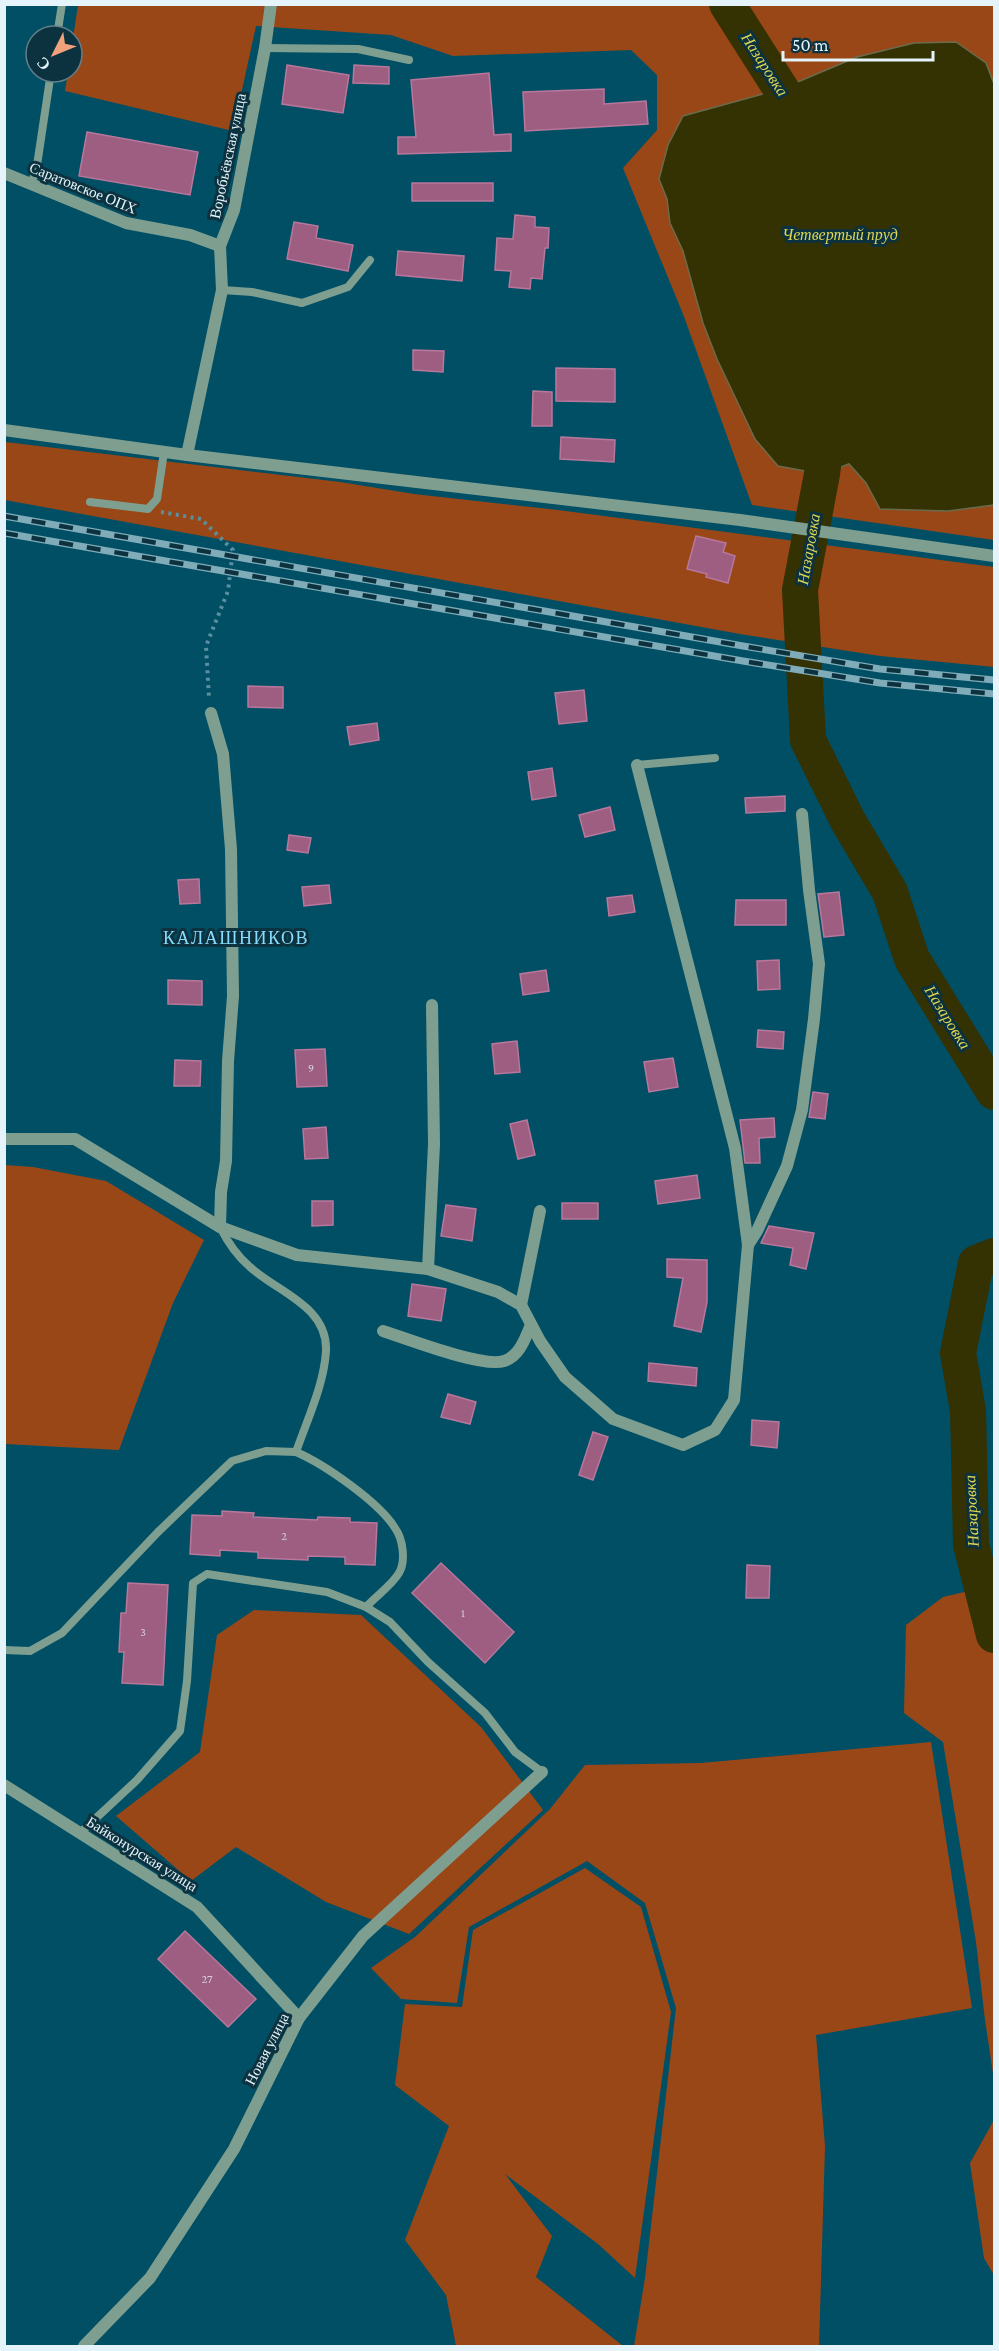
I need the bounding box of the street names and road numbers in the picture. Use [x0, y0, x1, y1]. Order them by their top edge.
street label: Воробьёвская улица [207, 92, 249, 220]
street label: Саратовское ОПХ [27, 159, 139, 217]
street label: Байконурская улица [84, 1813, 201, 1895]
street label: Новая улица [242, 2010, 292, 2088]

